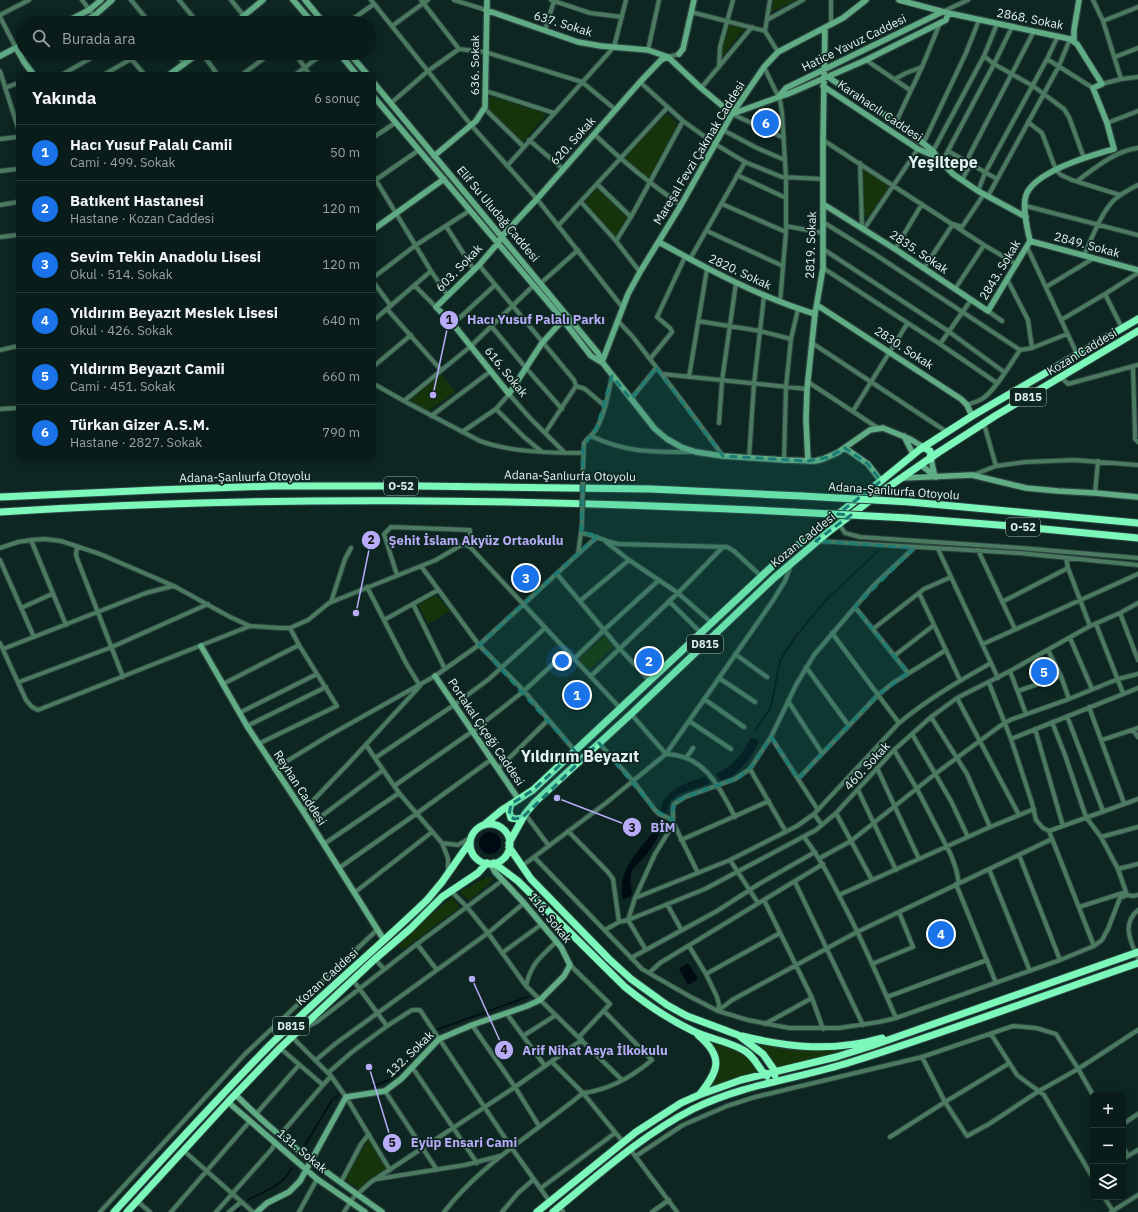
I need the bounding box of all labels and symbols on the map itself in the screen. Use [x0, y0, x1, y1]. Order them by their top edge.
street label: 2868. Sokak [995, 5, 1065, 32]
street label: 637. Sokak [532, 8, 595, 40]
street label: Hatice Yavuz Caddesi [799, 11, 909, 74]
street label: 636. Sokak [467, 34, 482, 95]
street label: Karahacılı Caddesi [835, 77, 926, 145]
street label: Mareşal Fevzi Çakmak Caddesi [650, 78, 748, 227]
pin: 6 [753, 108, 779, 138]
street label: 620. Sokak [547, 113, 599, 168]
district label: Yeşiltepe [908, 152, 978, 172]
street label: Elif Su Uludağ Caddesi [454, 163, 543, 265]
street label: 2819. Sokak [802, 210, 819, 279]
street label: 2835. Sokak [887, 226, 952, 277]
street label: 2849. Sokak [1053, 229, 1122, 261]
street label: 2843. Sokak [976, 236, 1024, 303]
street label: 603. Sokak [432, 240, 485, 295]
street label: 2820. Sokak [706, 250, 775, 293]
callout: Hacı Yusuf Palalı Parkı [439, 307, 613, 332]
text: Hacı Yusuf Palalı Parkı [467, 311, 605, 328]
text: 1 [445, 312, 453, 327]
street label: 2830. Sokak [872, 323, 937, 373]
street label: Kozan Caddesi [1044, 325, 1119, 378]
street label: 616. Sokak [482, 343, 532, 400]
road number: D815 [1010, 388, 1046, 406]
street label: Adana-Şanlıurfa Otoyolu [504, 467, 636, 484]
street label: Adana-Şanlıurfa Otoyolu [179, 468, 311, 485]
road number: O-52 [384, 477, 418, 495]
street label: Adana-Şanlıurfa Otoyolu [828, 478, 960, 503]
street label: Kozan Caddesi [767, 509, 838, 570]
road number: O-52 [1006, 518, 1040, 536]
callout: Şehit İslam Akyüz Ortaokulu [361, 528, 572, 553]
text: 2 [367, 532, 375, 547]
text: Şehit İslam Akyüz Ortaokulu [389, 532, 564, 549]
pin: 3 [513, 563, 539, 593]
road number: D815 [687, 635, 723, 653]
pin: 2 [636, 646, 662, 676]
your location [552, 651, 572, 671]
pin: 5 [1031, 657, 1057, 687]
street label: Portakal Çiçeği Caddesi [445, 675, 528, 788]
pin: 1 [564, 680, 590, 710]
street label: 460. Sokak [841, 738, 893, 793]
district label: Yıldırım Beyazıt [521, 746, 639, 766]
street label: Reyhan Caddesi [271, 748, 330, 828]
callout: BİM [622, 815, 683, 840]
text: BİM [651, 819, 675, 836]
text: 3 [628, 820, 636, 835]
street label: 116. Sokak [526, 889, 576, 946]
pin: 4 [928, 919, 954, 949]
street label: Kozan Caddesi [292, 945, 361, 1009]
road number: D815 [273, 1017, 309, 1035]
street label: 132. Sokak [383, 1027, 437, 1080]
callout: Arif Nihat Asya İlkokulu [494, 1038, 675, 1063]
text: 4 [500, 1042, 508, 1057]
text: Arif Nihat Asya İlkokulu [522, 1042, 668, 1059]
street label: 131. Sokak [274, 1125, 331, 1176]
callout: Eyüp Ensari Cami [382, 1130, 525, 1155]
text: Eyüp Ensari Cami [411, 1134, 517, 1151]
text: 5 [388, 1135, 396, 1150]

